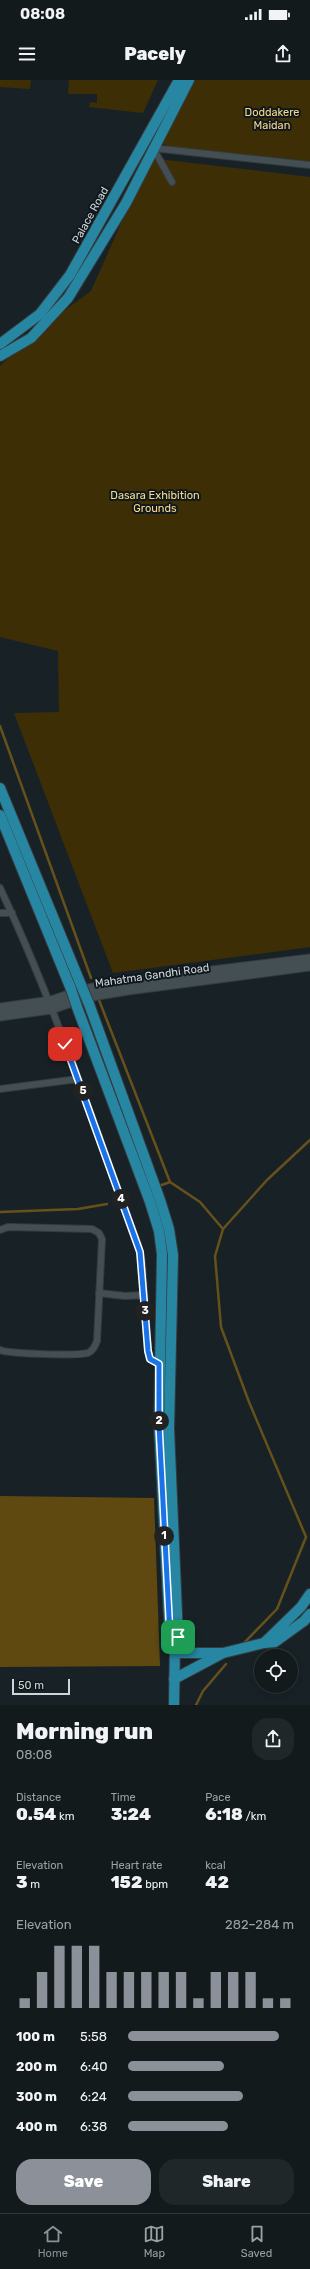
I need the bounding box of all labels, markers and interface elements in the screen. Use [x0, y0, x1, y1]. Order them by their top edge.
text: 08:08 [20, 5, 65, 23]
icon: menu [16, 43, 38, 65]
text: Pacely [124, 43, 186, 65]
icon: share [272, 43, 294, 65]
park label: Doddakere Maidan [245, 106, 299, 132]
street label: Palace Road [70, 185, 111, 246]
park label: Dasara Exhibition Grounds [110, 489, 200, 515]
street label: Mahatma Gandhi Road [94, 961, 210, 990]
pin [48, 1027, 82, 1061]
icon: check [54, 1033, 76, 1055]
pin: 5 [73, 1081, 93, 1101]
text: 5 [79, 1084, 87, 1097]
pin: 4 [111, 1189, 131, 1209]
text: 4 [117, 1192, 125, 1205]
pin: 3 [135, 1301, 155, 1321]
text: 3 [141, 1304, 149, 1317]
pin: 2 [149, 1411, 169, 1431]
text: 2 [155, 1414, 163, 1427]
pin: 1 [154, 1526, 174, 1546]
text: 1 [161, 1529, 167, 1542]
pin [161, 1620, 195, 1654]
icon: arrive [167, 1626, 189, 1648]
map controls [254, 1649, 298, 1693]
button: locate [254, 1649, 298, 1693]
scale bar [12, 1677, 70, 1696]
text: 50 m [18, 1679, 44, 1692]
text: Morning run [16, 1718, 153, 1745]
button: share [252, 1718, 294, 1760]
text: 08:08 [16, 1747, 52, 1762]
text: Distance [16, 1791, 61, 1804]
text: Time [111, 1791, 136, 1804]
text: Pace [205, 1791, 231, 1804]
text: 0.54 [16, 1804, 56, 1824]
text: 3:24 [111, 1804, 151, 1824]
text: 6:18 [205, 1804, 243, 1824]
text: km [56, 1810, 74, 1823]
text: /km [243, 1810, 266, 1823]
text: Elevation [16, 1859, 63, 1872]
text: Heart rate [111, 1859, 163, 1872]
text: kcal [205, 1859, 226, 1872]
text: 3 [16, 1872, 28, 1892]
text: 152 [111, 1872, 142, 1892]
text: 42 [205, 1872, 229, 1892]
text: m [28, 1878, 40, 1891]
text: bpm [142, 1878, 168, 1891]
text: Elevation [16, 1917, 72, 1932]
text: 282–284 m [225, 1917, 294, 1932]
text: 100 m [16, 2029, 55, 2044]
text: 5:58 [80, 2029, 107, 2044]
text: 200 m [16, 2059, 57, 2074]
text: 6:40 [80, 2059, 108, 2074]
text: 300 m [16, 2089, 57, 2104]
text: 6:24 [80, 2089, 107, 2104]
text: 400 m [16, 2119, 57, 2134]
text: 6:38 [80, 2119, 107, 2134]
button: Save [16, 2159, 151, 2205]
button: Share [159, 2159, 294, 2205]
tab: Home [38, 2223, 68, 2260]
tab: Map [143, 2223, 165, 2260]
tab: Saved [241, 2223, 272, 2260]

